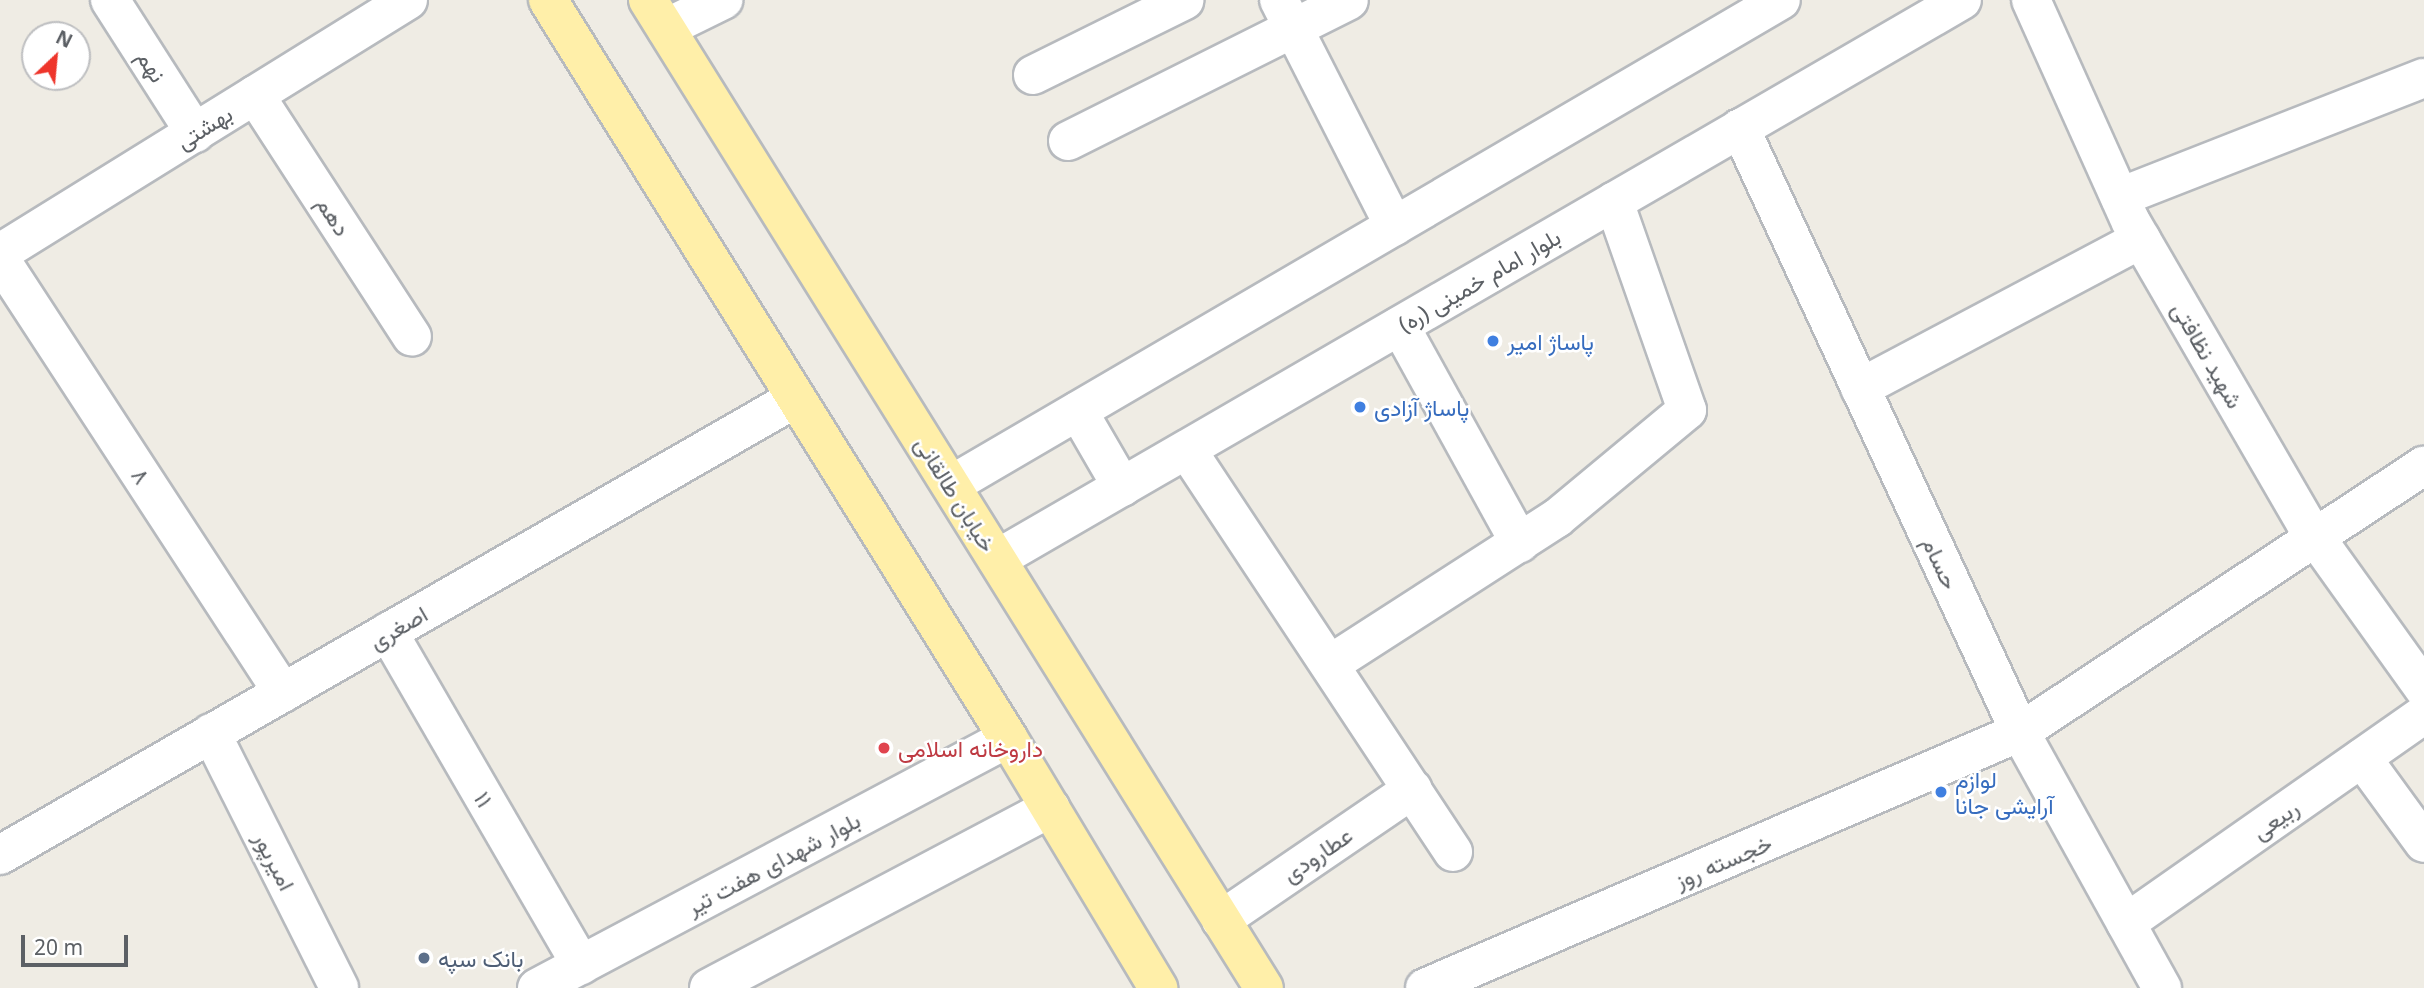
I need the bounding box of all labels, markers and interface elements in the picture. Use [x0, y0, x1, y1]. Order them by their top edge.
north arrow [21, 21, 91, 91]
text: N [52, 24, 77, 54]
street label: نهم [132, 45, 172, 87]
street label: بهشتی [171, 99, 237, 155]
street label: دهم [311, 191, 357, 241]
street label: بلوار امام خمینی (ره) [1393, 222, 1565, 338]
street label: شهید نظافتی [2167, 297, 2249, 413]
place label: پاساژ امیر [1507, 327, 1594, 355]
marker: پاساژ امیر [1485, 333, 1501, 349]
place label: پاساژ آزادی [1374, 393, 1469, 421]
marker: پاساژ آزادی [1352, 399, 1368, 415]
street label: خیابان طالقانی [910, 431, 1002, 557]
street label: ۸ [126, 463, 156, 489]
street label: حسام [1917, 532, 1965, 594]
street label: اصغری [364, 599, 432, 655]
place label: داروخانه اسلامی [898, 734, 1043, 762]
marker: داروخانه اسلامی [876, 740, 892, 756]
place label: لوازم آرایشی جانا [1955, 765, 2053, 819]
marker: لوازم آرایشی جانا [1933, 784, 1949, 800]
street label: ۱۱ [469, 786, 499, 812]
street label: ربیعی [2246, 793, 2304, 845]
street label: بلوار شهدای هفت تیر [681, 806, 865, 920]
street label: عطارودی [1277, 821, 1357, 887]
street label: امیرپور [249, 827, 301, 895]
street label: خجسته روز [1670, 828, 1776, 894]
scale bar [24, 922, 131, 966]
text: 20 m [34, 933, 83, 961]
place label: بانک سپه [438, 944, 523, 972]
marker: بانک سپه [416, 950, 432, 966]

